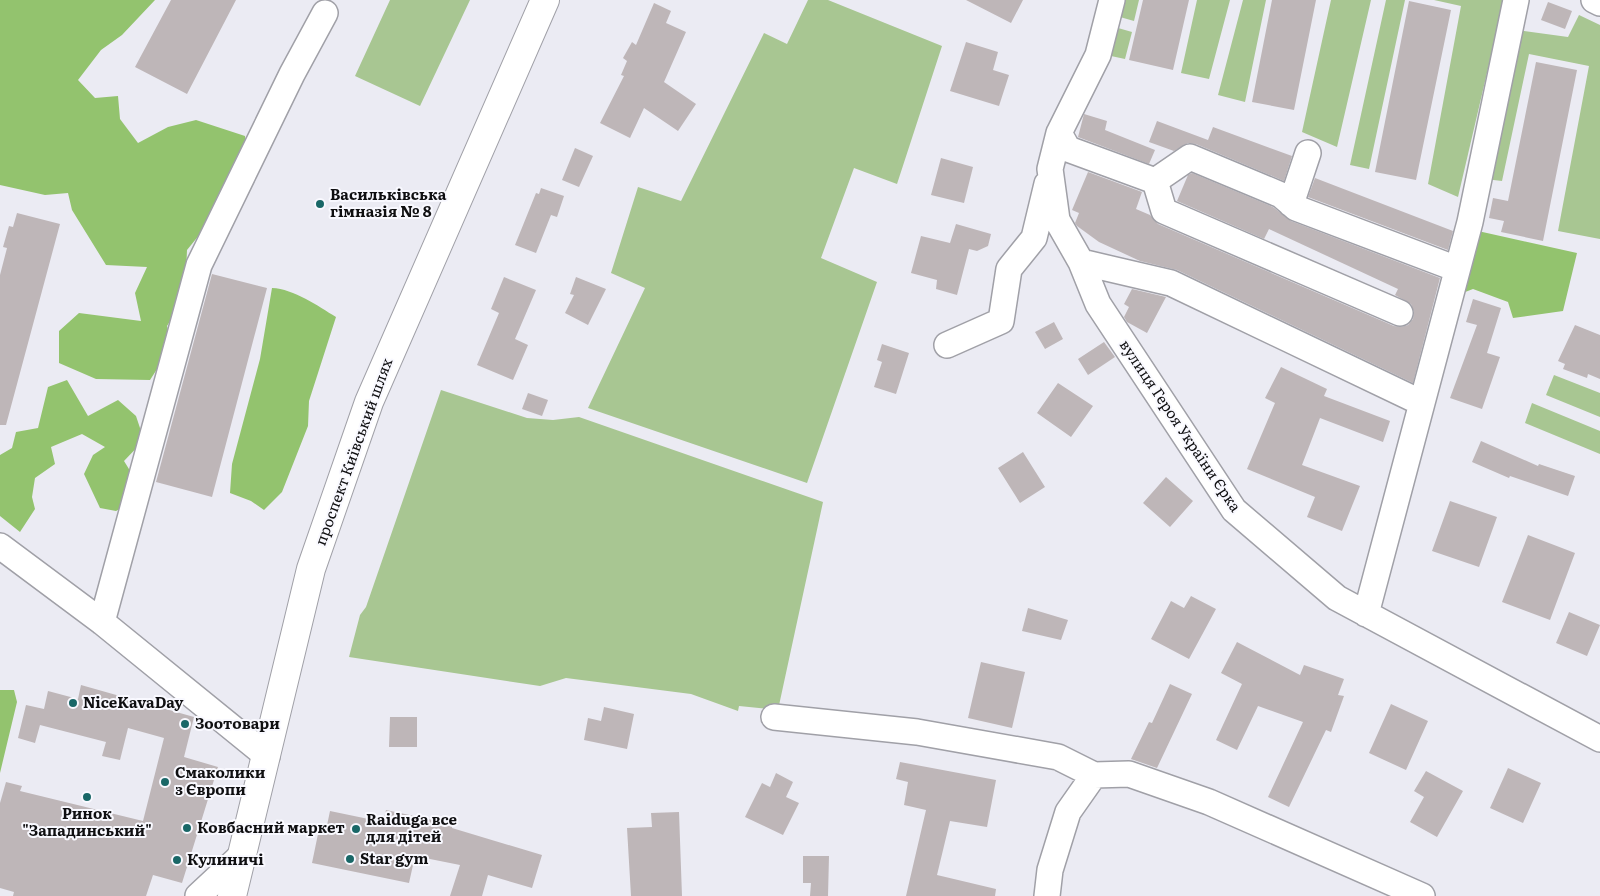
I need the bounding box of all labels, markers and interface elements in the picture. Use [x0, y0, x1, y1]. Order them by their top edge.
place label: Васильківська гімназія № 8 [330, 182, 447, 222]
marker: Васильківська гімназія № 8 [314, 198, 326, 210]
street label: вулиця Героя України Єрка [1115, 334, 1248, 517]
street label: проспект Київський шлях [308, 354, 397, 548]
place label: NiceKavaDay [83, 690, 184, 713]
marker: NiceKavaDay [67, 697, 79, 709]
place label: Зоотовари [195, 711, 280, 734]
marker: Зоотовари [179, 718, 191, 730]
place label: Смаколики з Європи [175, 760, 266, 800]
marker: Смаколики з Європи [159, 776, 171, 788]
marker: Ринок "Западинський" [81, 791, 93, 803]
place label: Ринок "Западинський" [22, 801, 152, 841]
place label: Raiduga все для дітей [366, 807, 458, 847]
place label: Ковбасний маркет [197, 815, 345, 838]
marker: Ковбасний маркет [181, 822, 193, 834]
marker: Raiduga все для дітей [350, 823, 362, 835]
place label: Star gym [360, 846, 428, 869]
place label: Кулиничі [187, 847, 264, 870]
marker: Star gym [344, 853, 356, 865]
marker: Кулиничі [171, 854, 183, 866]

